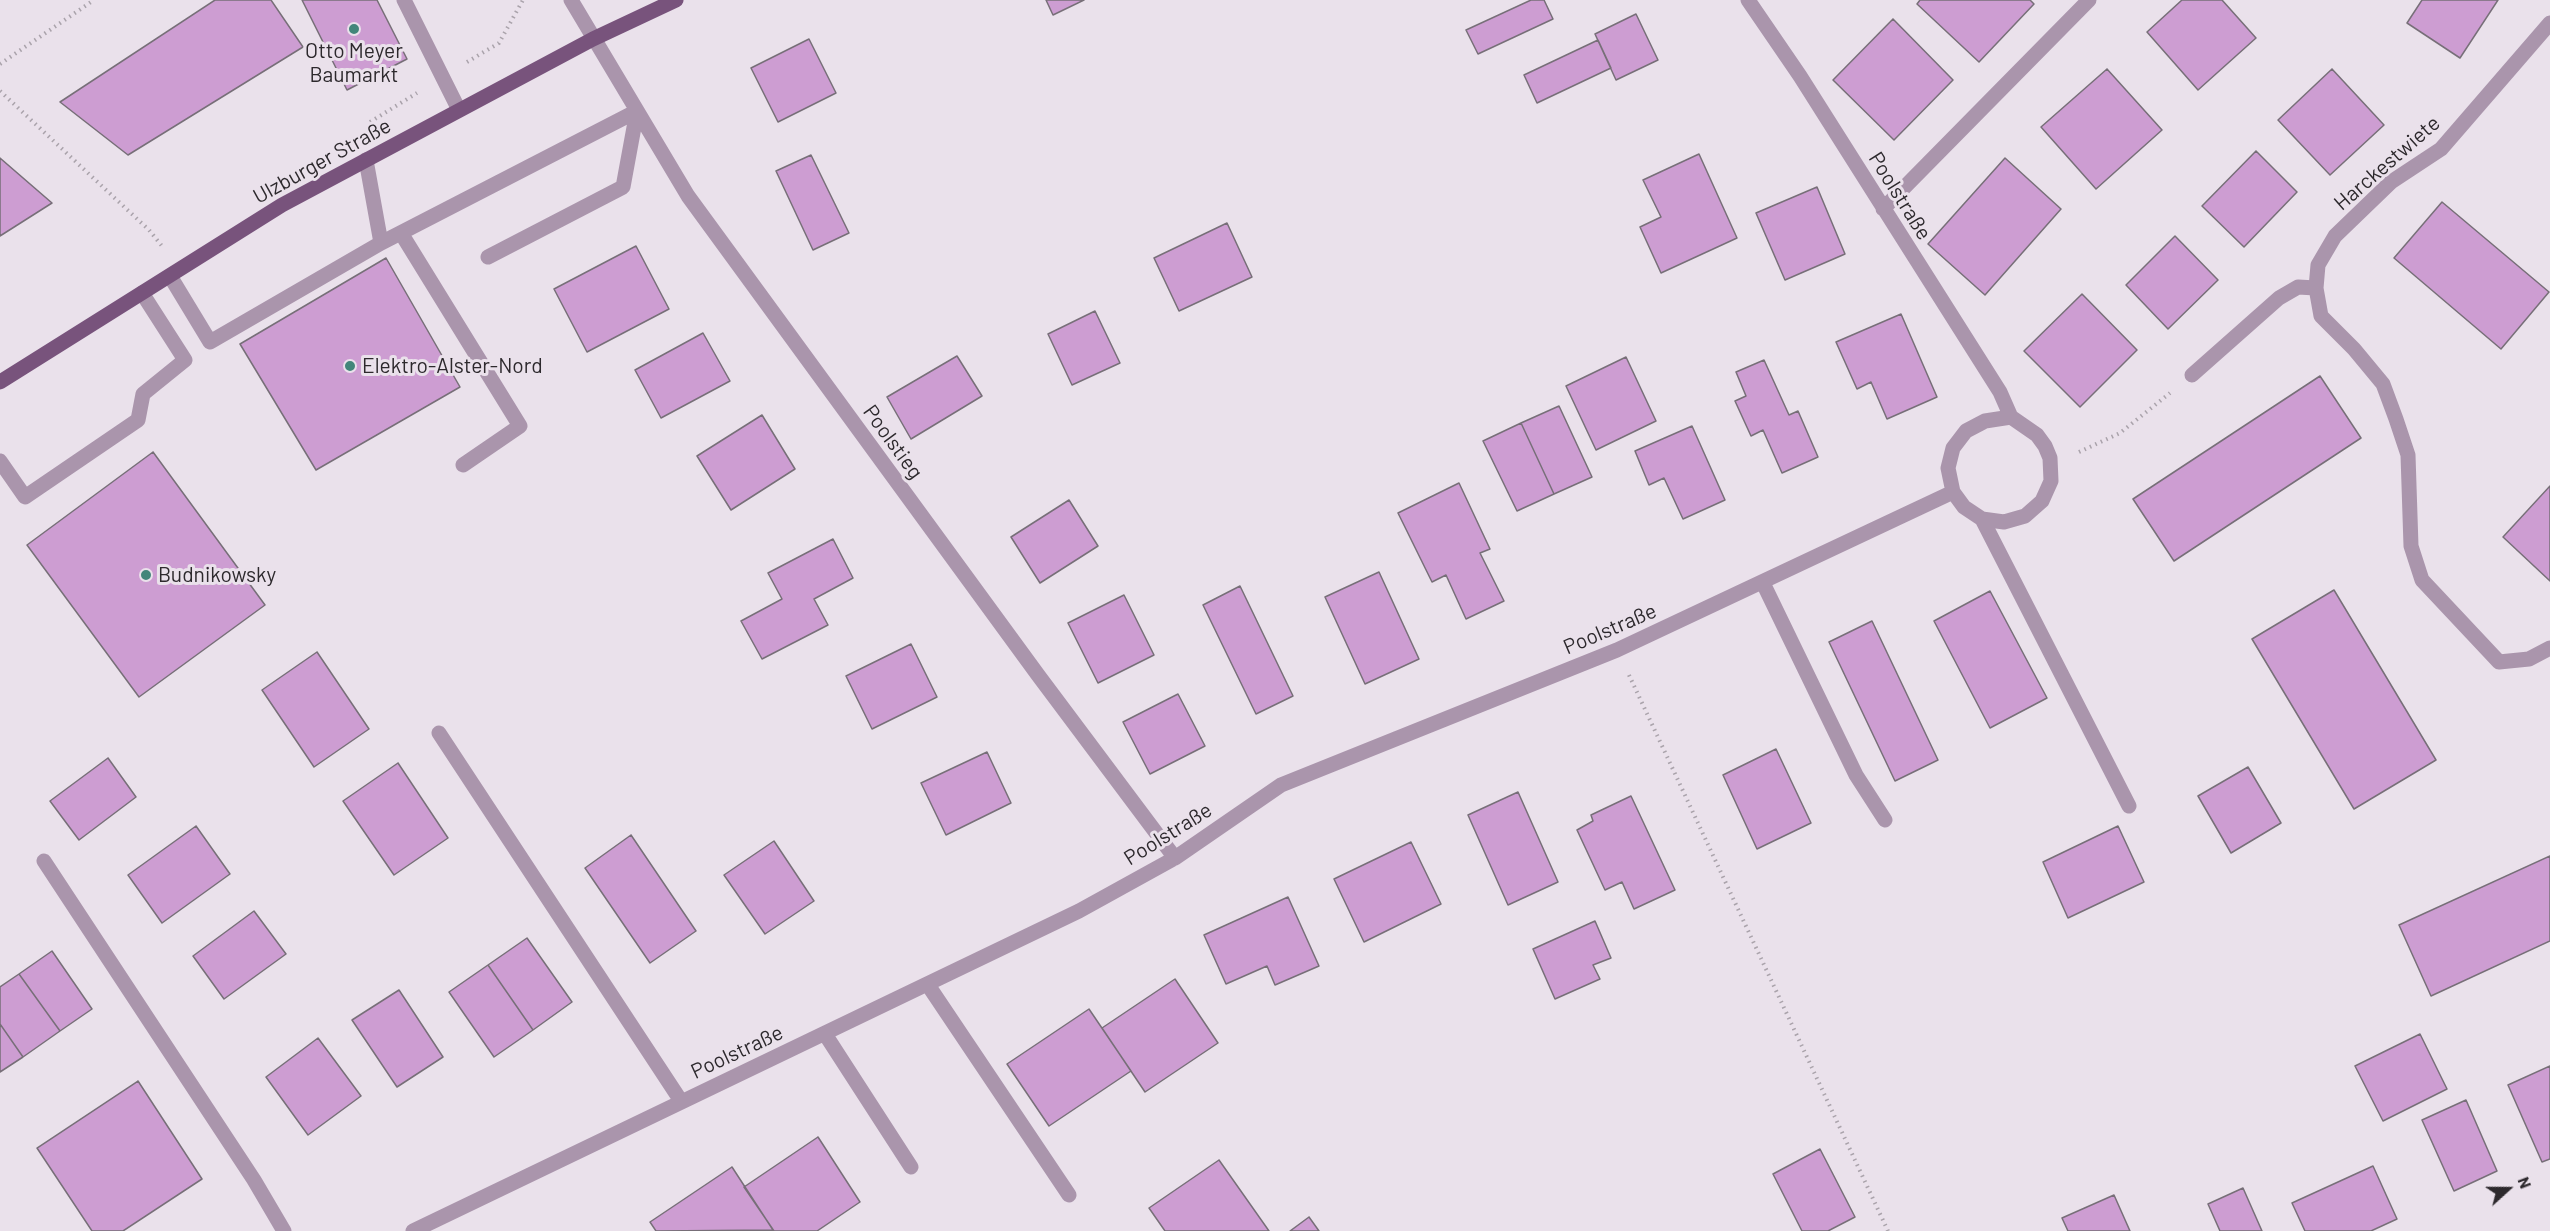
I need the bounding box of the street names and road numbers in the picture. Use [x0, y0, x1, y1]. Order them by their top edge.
street label: Harckestwiete [2329, 110, 2445, 216]
street label: Ulzburger Straße [249, 113, 395, 209]
street label: Poolstraße [1863, 147, 1937, 245]
street label: Poolstieg [858, 400, 928, 484]
street label: Poolstraße [1560, 598, 1660, 660]
street label: Poolstraße [1119, 797, 1217, 871]
street label: Poolstraße [687, 1020, 787, 1084]

